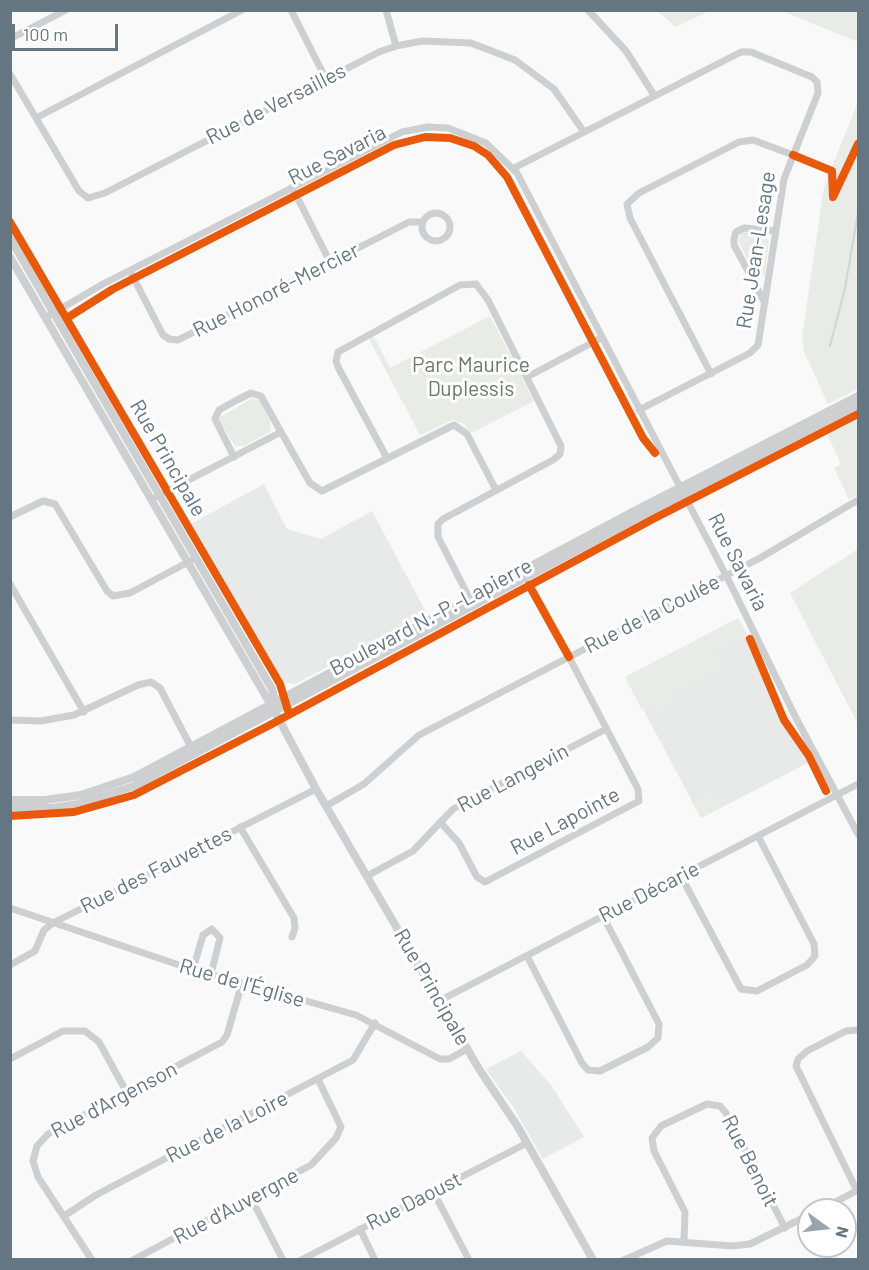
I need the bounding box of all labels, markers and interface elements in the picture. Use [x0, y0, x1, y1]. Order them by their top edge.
scale bar [15, 12, 122, 50]
text: 100 m [23, 23, 68, 45]
street label: Rue de Versailles [202, 58, 350, 150]
street label: Rue Savaria [284, 120, 390, 190]
street label: Rue Jean-Lesage [731, 169, 781, 331]
street label: Rue Honoré-Mercier [189, 237, 363, 343]
park label: Parc Maurice Duplessis [412, 352, 530, 402]
street label: Rue Principale [124, 395, 212, 521]
street label: Rue Savaria [703, 509, 773, 615]
street label: Boulevard N.-P.-Lapierre [325, 553, 537, 681]
street label: Rue de la Coulée [580, 569, 724, 659]
street label: Rue Langevin [453, 738, 573, 818]
street label: Rue Lapointe [506, 782, 624, 860]
street label: Rue des Fauvettes [76, 821, 236, 919]
street label: Rue Décarie [594, 856, 704, 928]
street label: Rue Principale [388, 924, 476, 1050]
street label: Rue de l'Église [176, 953, 308, 1013]
street label: Rue d'Argenson [47, 1056, 181, 1144]
street label: Rue de la Loire [162, 1085, 292, 1169]
street label: Rue Benoit [716, 1111, 784, 1211]
street label: Rue d'Auvergne [169, 1162, 303, 1250]
street label: Rue Daoust [362, 1166, 466, 1236]
north arrow [797, 1198, 857, 1258]
text: N [832, 1225, 853, 1240]

